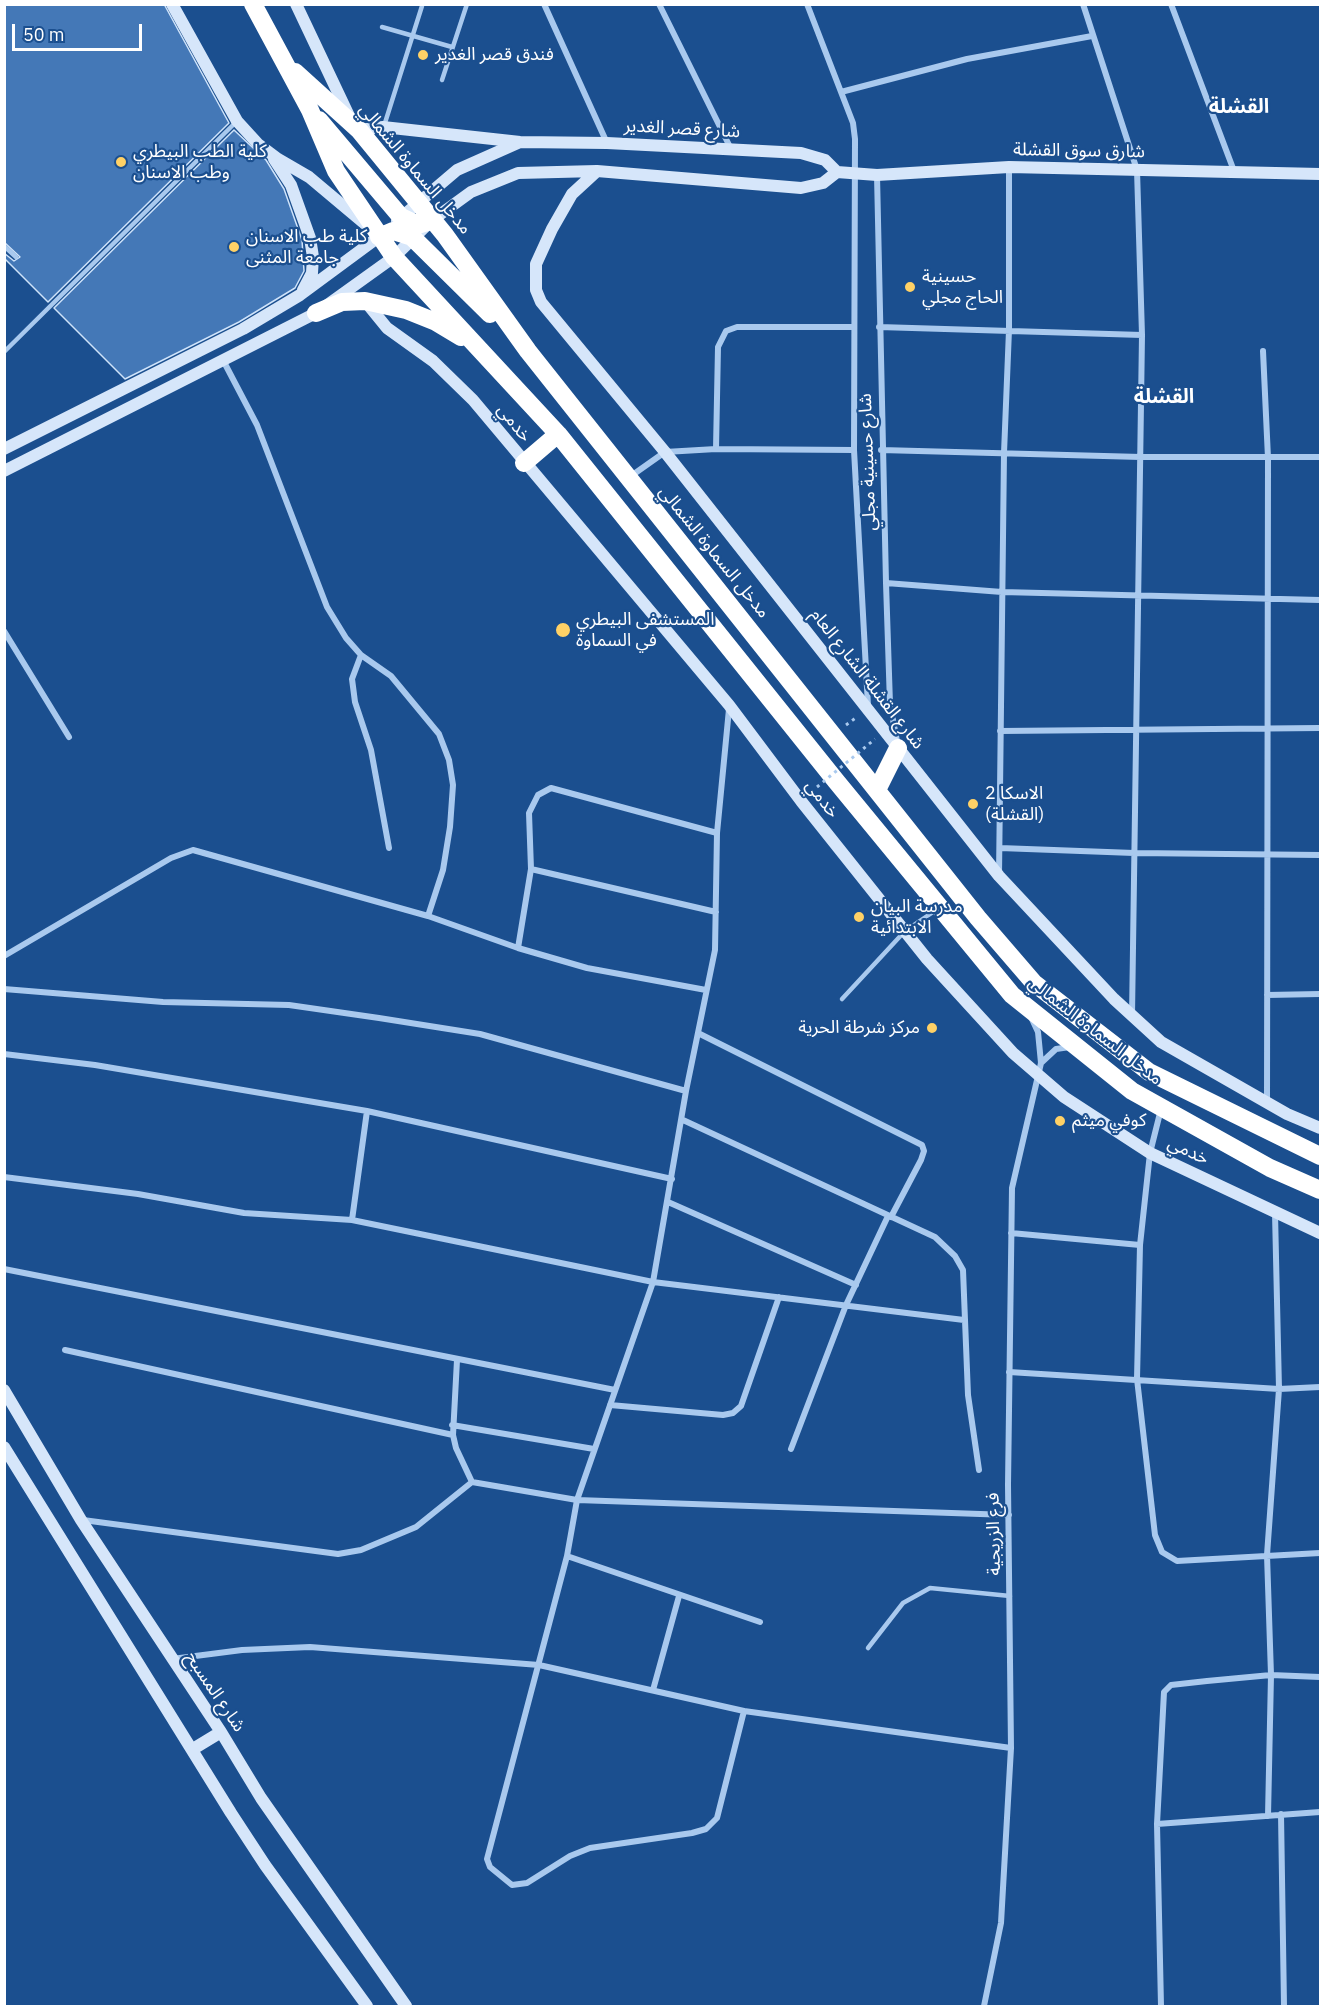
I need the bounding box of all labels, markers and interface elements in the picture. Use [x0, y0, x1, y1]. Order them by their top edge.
scale bar [15, 12, 146, 50]
text: 50 m [23, 23, 65, 46]
place label: فندق قصر الغدير [435, 44, 554, 66]
marker: فندق قصر الغدير [416, 48, 430, 62]
district label: القشلة [1209, 95, 1269, 119]
street label: مدخل السماوة الشمالي [354, 99, 476, 239]
street label: شارع قصر الغدير [623, 115, 741, 143]
street label: شارق سوق القشلة [1013, 139, 1145, 163]
place label: كلية الطب البيطري وطب الاسنان [133, 141, 267, 184]
marker: كلية الطب البيطري وطب الاسنان [114, 155, 128, 169]
place label: كلية طب الاسنان جامعة المثنى [246, 226, 367, 268]
marker: كلية طب الاسنان جامعة المثنى [227, 240, 241, 254]
place label: حسينية الحاج مجلي [922, 266, 1003, 308]
marker: حسينية الحاج مجلي [903, 280, 917, 294]
district label: القشلة [1134, 385, 1194, 409]
street label: شارع حسينية مجلي [855, 393, 881, 531]
street label: خدمي [492, 400, 536, 446]
street label: مدخل السماوة الشمالي [654, 481, 774, 623]
street label: شارع القشلة الشارع العام [805, 604, 929, 754]
place label: المستشفى البيطري في السماوة [576, 609, 715, 652]
marker: المستشفى البيطري في السماوة [554, 621, 572, 639]
street label: خدمي [800, 775, 844, 823]
place label: الاسكا 2 (القشلة) [985, 783, 1044, 826]
marker: الاسكا 2 (القشلة) [966, 797, 980, 811]
place label: مدرسة البيان الابتدائية [871, 896, 963, 938]
marker: مدرسة البيان الابتدائية [852, 910, 866, 924]
street label: مدخل السماوة الشمالي [1024, 972, 1166, 1090]
place label: مركز شرطة الحرية [798, 1017, 920, 1039]
marker: مركز شرطة الحرية [925, 1021, 939, 1035]
place label: كوفي ميثم [1072, 1110, 1146, 1132]
marker: كوفي ميثم [1053, 1114, 1067, 1128]
street label: خدمي [1164, 1132, 1212, 1170]
street label: فرع الزريجية [982, 1492, 1006, 1576]
street label: شارع المسبح [180, 1648, 250, 1736]

